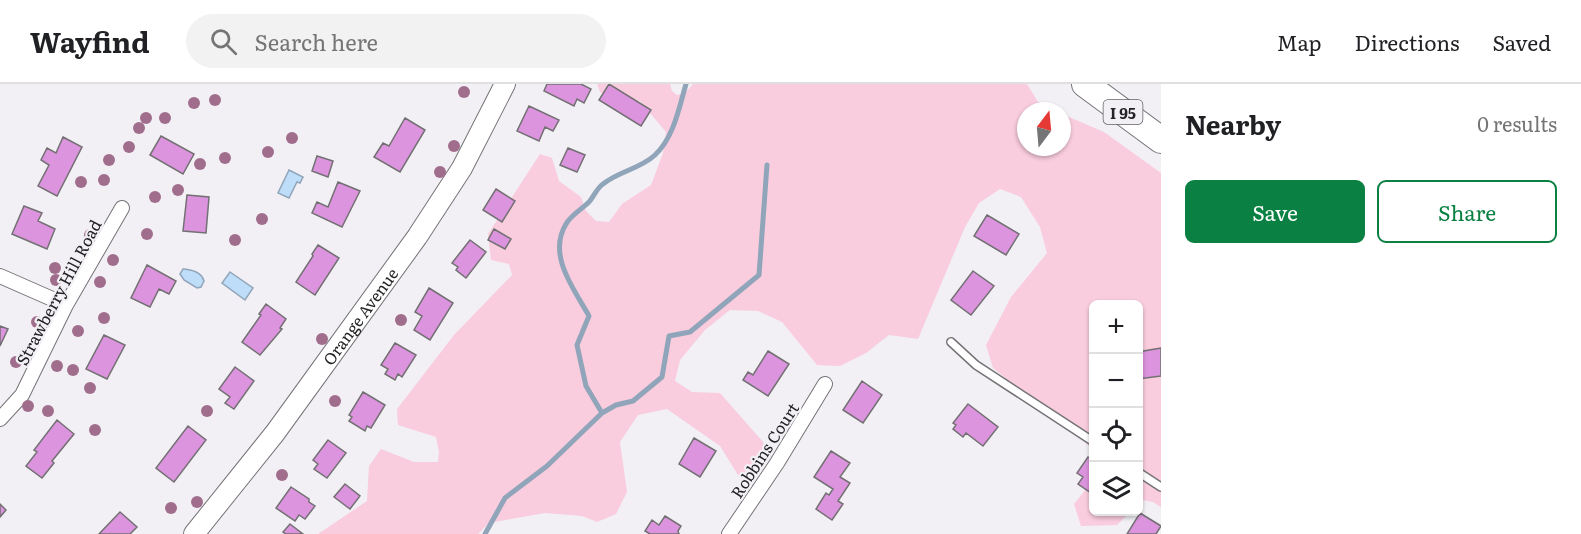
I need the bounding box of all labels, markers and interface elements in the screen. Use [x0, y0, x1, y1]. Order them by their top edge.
search box [186, 14, 606, 68]
text: Wayfind [30, 20, 150, 62]
icon: search [207, 25, 240, 58]
text: Search here [255, 25, 378, 58]
text: Map [1277, 26, 1322, 57]
text: Directions [1355, 26, 1460, 57]
text: Saved [1493, 26, 1551, 57]
road number: I 95 [1104, 100, 1142, 124]
north arrow [1017, 102, 1071, 156]
text: Nearby [1185, 104, 1281, 143]
text: 0 results [1477, 108, 1557, 138]
button: Save [1185, 180, 1365, 243]
button: Share [1377, 180, 1557, 243]
street label: Strawberry Hill Road [9, 215, 107, 369]
street label: Orange Avenue [316, 262, 403, 370]
map controls [1089, 300, 1143, 516]
button: + [1089, 300, 1143, 354]
button: − [1089, 354, 1143, 408]
street label: Robbins Court [724, 397, 804, 503]
button: locate [1089, 408, 1143, 462]
button: layers [1089, 462, 1143, 516]

